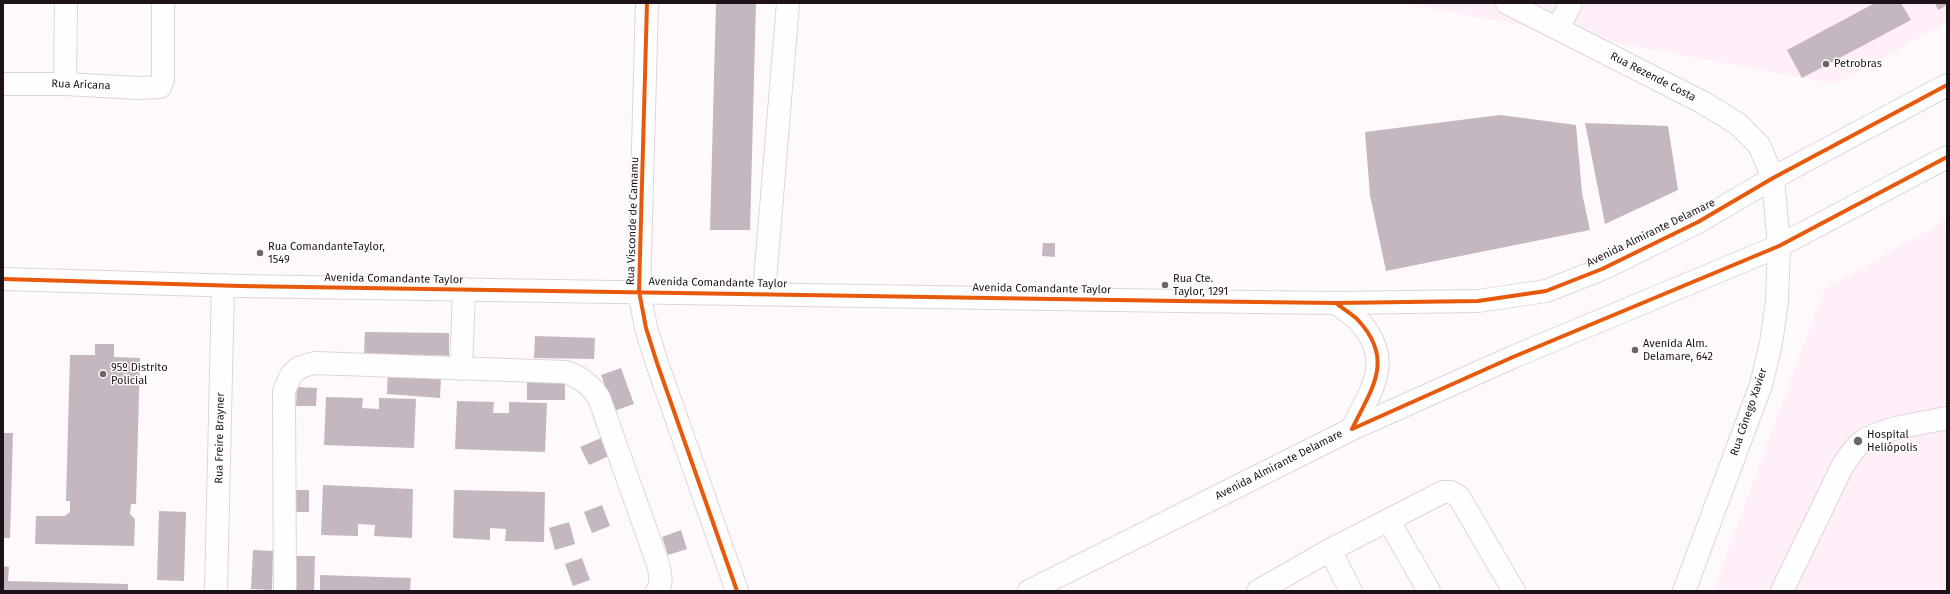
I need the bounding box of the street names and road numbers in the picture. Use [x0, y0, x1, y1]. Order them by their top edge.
street label: Rua Rezende Costa [1608, 50, 1698, 104]
street label: Rua Aricana [51, 77, 111, 93]
street label: Rua Visconde de Camamu [624, 157, 642, 285]
street label: Avenida Almirante Delamare [1585, 196, 1717, 270]
street label: Avenida Comandante Taylor [324, 271, 464, 287]
street label: Avenida Comandante Taylor [648, 275, 788, 291]
street label: Avenida Comandante Taylor [972, 281, 1112, 297]
street label: Rua Cônego Xavier [1728, 366, 1770, 458]
street label: Rua Freire Brayner [213, 392, 227, 484]
street label: Avenida Almirante Delamare [1213, 427, 1345, 503]

